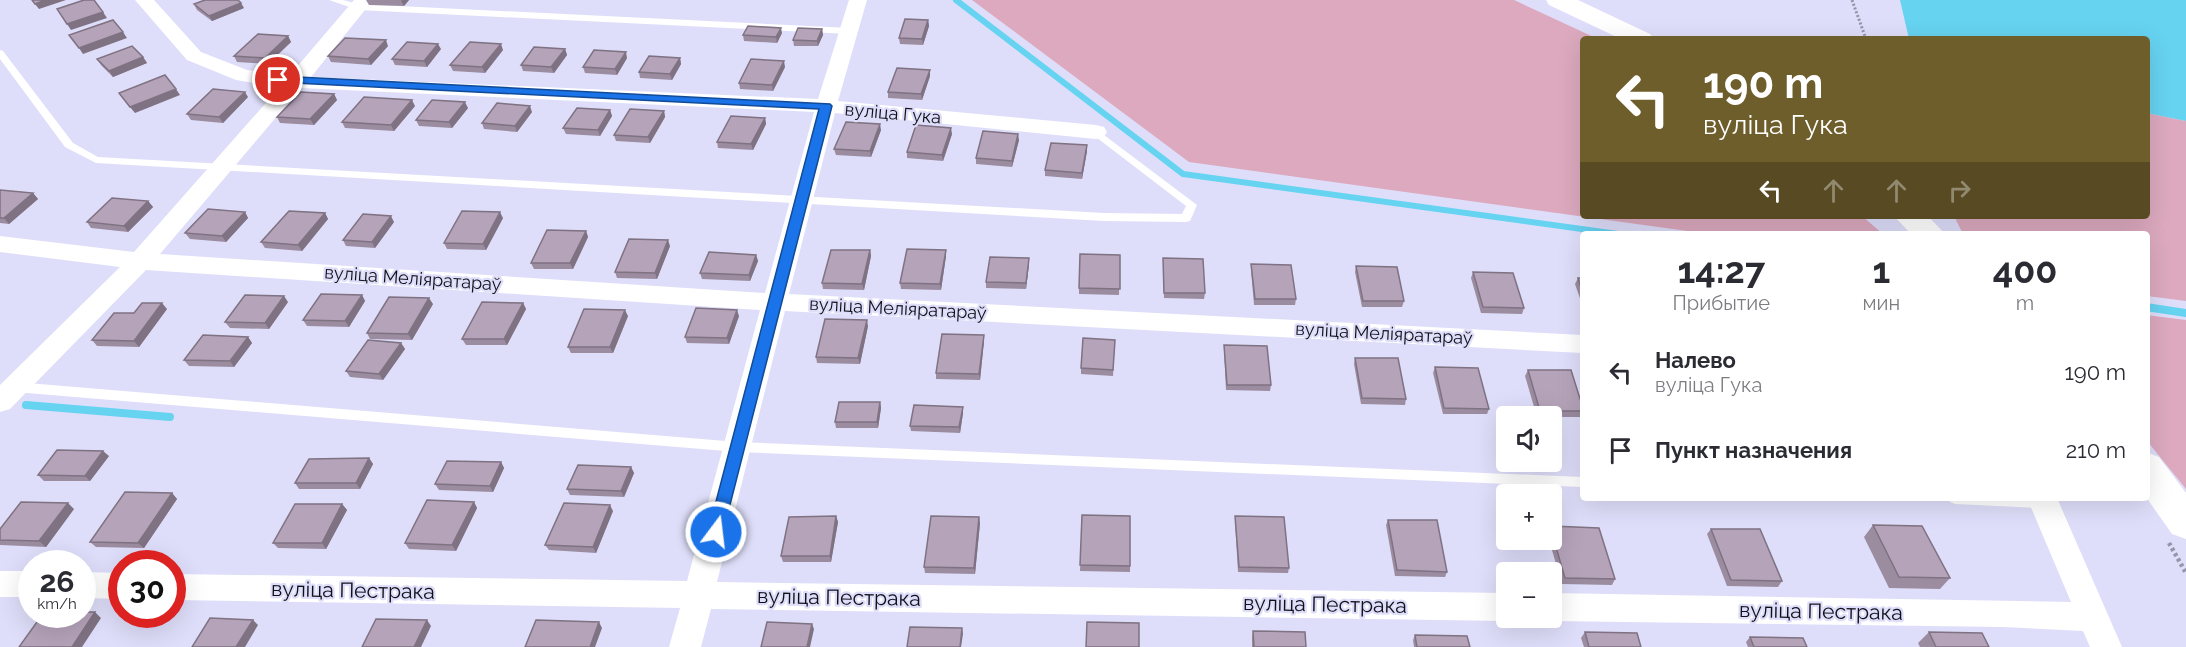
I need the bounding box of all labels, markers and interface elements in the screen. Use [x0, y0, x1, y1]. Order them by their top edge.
pin [252, 54, 303, 105]
text: 190 m [1703, 59, 1823, 108]
icon: left [1604, 60, 1682, 138]
icon: arrive [261, 63, 294, 96]
street label: вуліца Гука [844, 98, 942, 128]
text: вуліца Гука [1703, 109, 1848, 140]
icon: left [1754, 174, 1787, 207]
icon: ahead [1817, 174, 1850, 207]
icon: ahead [1880, 174, 1913, 207]
icon: right [1943, 174, 1976, 207]
text: 14:27 [1677, 249, 1765, 291]
text: 1 [1872, 249, 1890, 291]
text: 400 [1993, 249, 2057, 291]
street label: вуліца Меліяратараў [324, 261, 503, 295]
text: Прибытие [1673, 291, 1770, 315]
text: мин [1863, 291, 1900, 315]
text: m [2016, 291, 2034, 315]
street label: вуліца Меліяратараў [809, 293, 987, 323]
street label: вуліца Меліяратараў [1295, 318, 1473, 348]
text: Налево [1655, 347, 1736, 373]
icon: left [1604, 356, 1637, 389]
text: 190 m [2064, 359, 2126, 385]
text: вуліца Гука [1655, 373, 1762, 397]
map controls [1496, 406, 1562, 628]
button: sound [1496, 406, 1562, 472]
icon: arrive [1604, 434, 1637, 467]
text: Пункт назначения [1655, 437, 1852, 463]
text: 210 m [2066, 437, 2126, 463]
button: + [1496, 484, 1562, 550]
position arrow [684, 500, 748, 564]
speed limit sign: 30 [108, 550, 186, 628]
button: − [1496, 562, 1562, 628]
text: 26 [39, 564, 75, 599]
street label: вуліца Пестрака [271, 576, 435, 604]
street label: вуліца Пестрака [757, 583, 921, 611]
street label: вуліца Пестрака [1243, 590, 1407, 618]
text: km/h [37, 595, 77, 613]
street label: вуліца Пестрака [1739, 597, 1903, 625]

